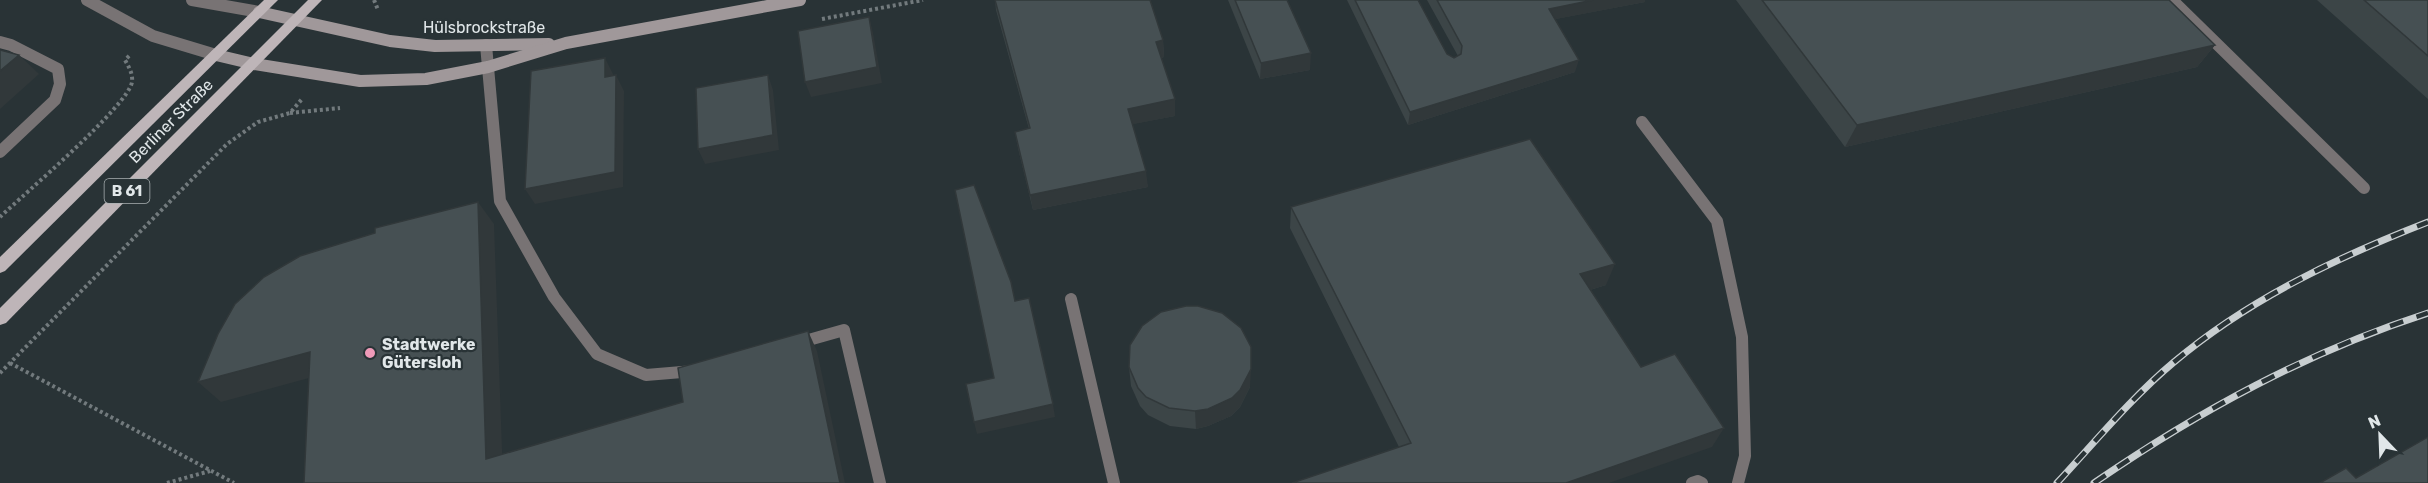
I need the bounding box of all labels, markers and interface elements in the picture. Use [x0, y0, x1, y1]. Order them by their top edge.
street label: Hülsbrockstraße [423, 18, 545, 37]
street label: Berliner Straße [125, 75, 217, 167]
road number: B 61 [104, 179, 150, 203]
place label: Stadtwerke Gütersloh [382, 335, 476, 372]
marker: Stadtwerke Gütersloh [363, 346, 377, 360]
north arrow [2350, 405, 2410, 465]
text: N [2365, 411, 2383, 433]

